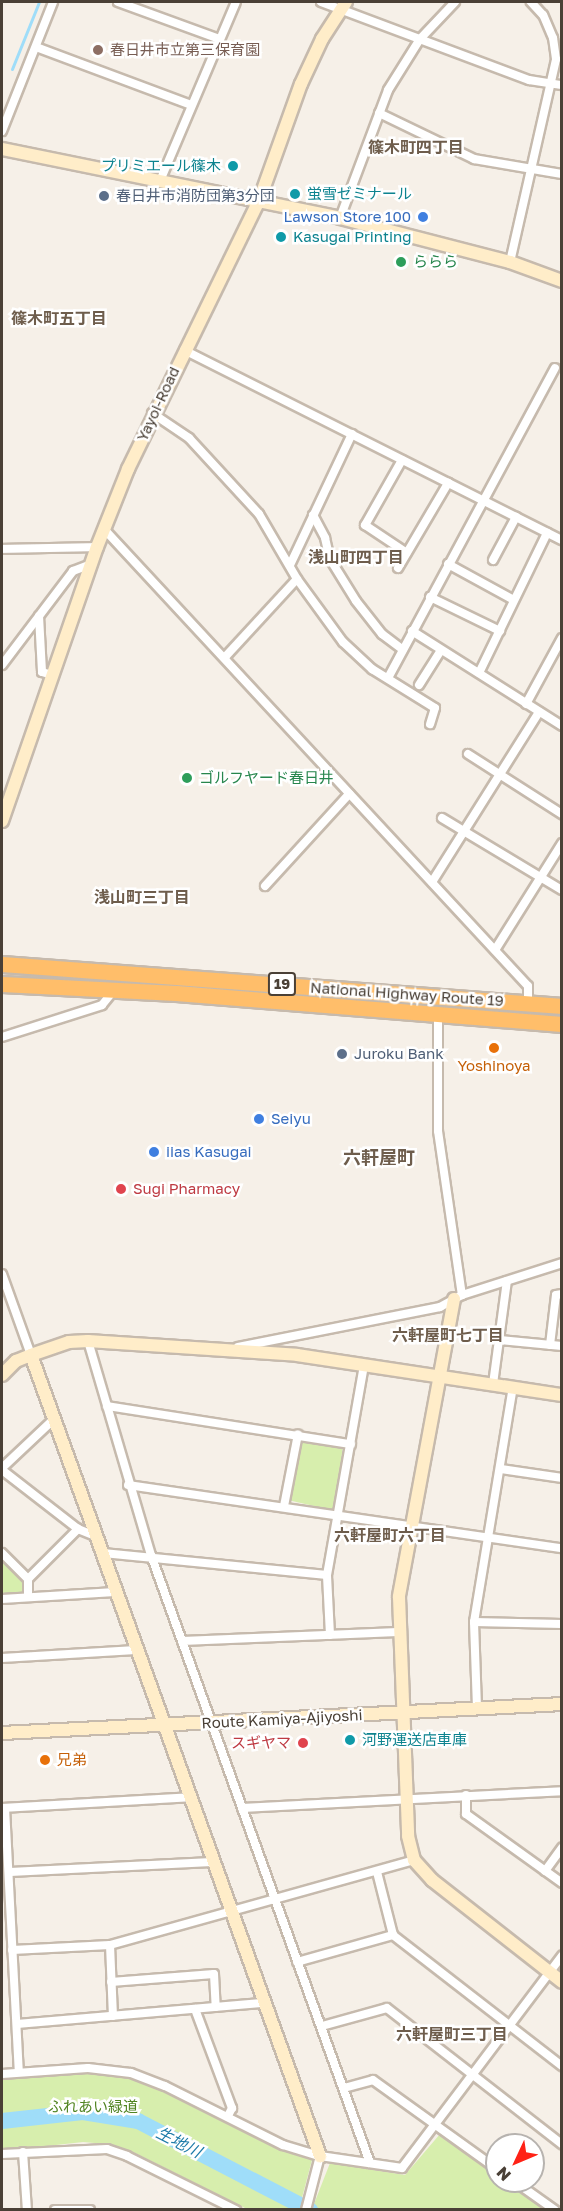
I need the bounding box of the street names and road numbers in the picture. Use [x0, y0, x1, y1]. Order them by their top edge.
street label: Yayoi-Road [133, 364, 183, 444]
road number: 19 [267, 973, 297, 995]
street label: National Highway Route 19 [310, 978, 504, 1010]
street label: Route Kamiya-Ajiyoshi [201, 1706, 363, 1732]

